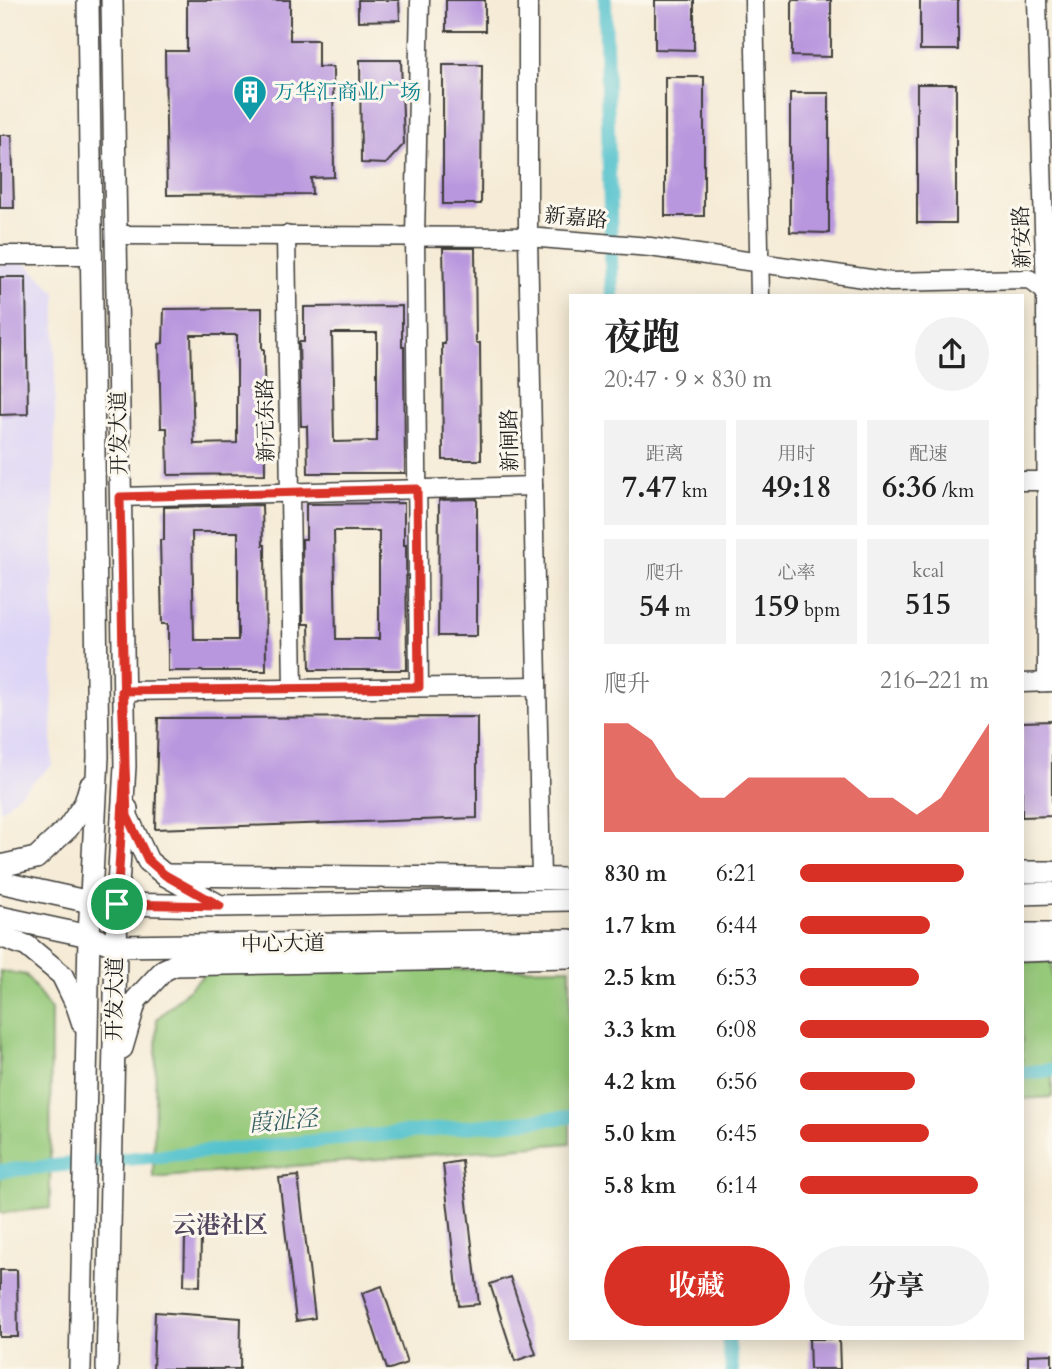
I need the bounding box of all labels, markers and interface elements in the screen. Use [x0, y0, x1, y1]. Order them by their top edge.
building icon: 万华汇商业广场 [231, 73, 269, 122]
place label: 万华汇商业广场 [274, 78, 421, 107]
street label: 新嘉路 [543, 201, 609, 235]
street label: 新安路 [1006, 205, 1038, 269]
text: 夜跑 [604, 312, 680, 364]
button: share [915, 317, 989, 391]
text: 20:47 · 9 × 830 m [604, 364, 772, 395]
street label: 新元东路 [251, 378, 281, 462]
street label: 开发大道 [104, 391, 134, 475]
street label: 新闸路 [495, 408, 525, 472]
text: 距离 [646, 441, 684, 467]
text: 用时 [777, 441, 816, 467]
text: 配速 [909, 441, 947, 467]
text: 7.47 [622, 467, 677, 508]
text: 49:18 [761, 467, 832, 508]
text: 6:36 [882, 467, 937, 508]
text: km [677, 478, 708, 504]
text: /km [937, 478, 974, 504]
text: kcal [912, 558, 944, 584]
text: 爬升 [646, 560, 684, 586]
text: 心率 [777, 560, 816, 586]
text: 515 [905, 584, 951, 625]
text: 54 [639, 586, 670, 627]
text: 159 [753, 586, 799, 627]
text: m [670, 597, 691, 623]
text: bpm [799, 597, 840, 623]
text: 216–221 m [880, 665, 989, 696]
text: 爬升 [604, 668, 650, 699]
text: 830 m [604, 858, 667, 889]
text: 6:21 [716, 858, 757, 889]
pin [87, 874, 147, 934]
icon: arrive [98, 885, 136, 923]
text: 1.7 km [604, 910, 676, 941]
text: 6:44 [716, 910, 757, 941]
street label: 中心大道 [241, 929, 325, 959]
street label: 开发大道 [100, 957, 130, 1041]
text: 2.5 km [604, 962, 676, 993]
text: 6:53 [716, 962, 757, 993]
text: 3.3 km [604, 1014, 676, 1045]
text: 6:08 [716, 1014, 757, 1045]
text: 4.2 km [604, 1066, 676, 1097]
text: 6:56 [716, 1066, 757, 1097]
water label: 葭沚泾 [247, 1102, 321, 1139]
text: 5.0 km [604, 1118, 676, 1149]
text: 6:45 [716, 1118, 757, 1149]
text: 5.8 km [604, 1170, 676, 1201]
text: 6:14 [716, 1170, 757, 1201]
district label: 云港社区 [172, 1209, 268, 1242]
button: 收藏 [604, 1246, 790, 1326]
button: 分享 [804, 1246, 989, 1326]

